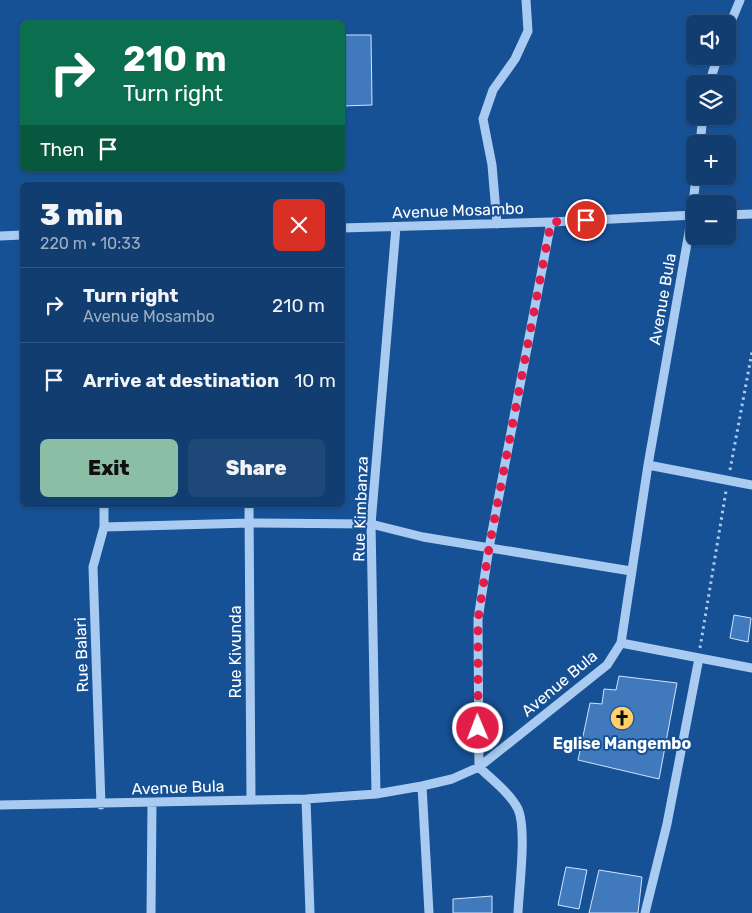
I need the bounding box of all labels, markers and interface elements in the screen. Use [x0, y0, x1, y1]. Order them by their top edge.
map controls [686, 15, 736, 245]
button: sound [686, 15, 736, 65]
text: 210 m [123, 38, 226, 80]
icon: right [40, 40, 105, 105]
button: layers [686, 75, 736, 125]
text: Turn right [123, 80, 223, 107]
icon: arrive [94, 135, 122, 163]
button: + [686, 135, 736, 185]
text: Then [40, 138, 84, 161]
button: − [686, 195, 736, 245]
text: 3 min [40, 197, 123, 233]
button: close [273, 199, 325, 251]
street label: Avenue Mosambo [392, 199, 524, 222]
pin [565, 199, 607, 241]
icon: arrive [572, 206, 600, 234]
text: 220 m · 10:33 [40, 234, 141, 253]
street label: Avenue Bula [645, 252, 680, 347]
text: Turn right [83, 284, 178, 307]
icon: right [40, 291, 68, 319]
text: 210 m [272, 294, 325, 317]
text: Avenue Mosambo [83, 307, 215, 326]
icon: arrive [40, 366, 68, 394]
text: Arrive at destination [83, 369, 279, 392]
text: 10 m [294, 369, 336, 392]
button: Exit [40, 439, 178, 497]
button: Share [188, 439, 325, 497]
street label: Rue Kimbanza [349, 456, 372, 562]
street label: Rue Kivunda [226, 605, 245, 699]
street label: Rue Balari [71, 617, 92, 693]
street label: Avenue Bula [518, 646, 601, 721]
position arrow [451, 701, 503, 753]
church icon: Eglise Mangembo [609, 705, 635, 731]
place label: Eglise Mangembo [553, 734, 691, 753]
street label: Avenue Bula [131, 776, 225, 799]

